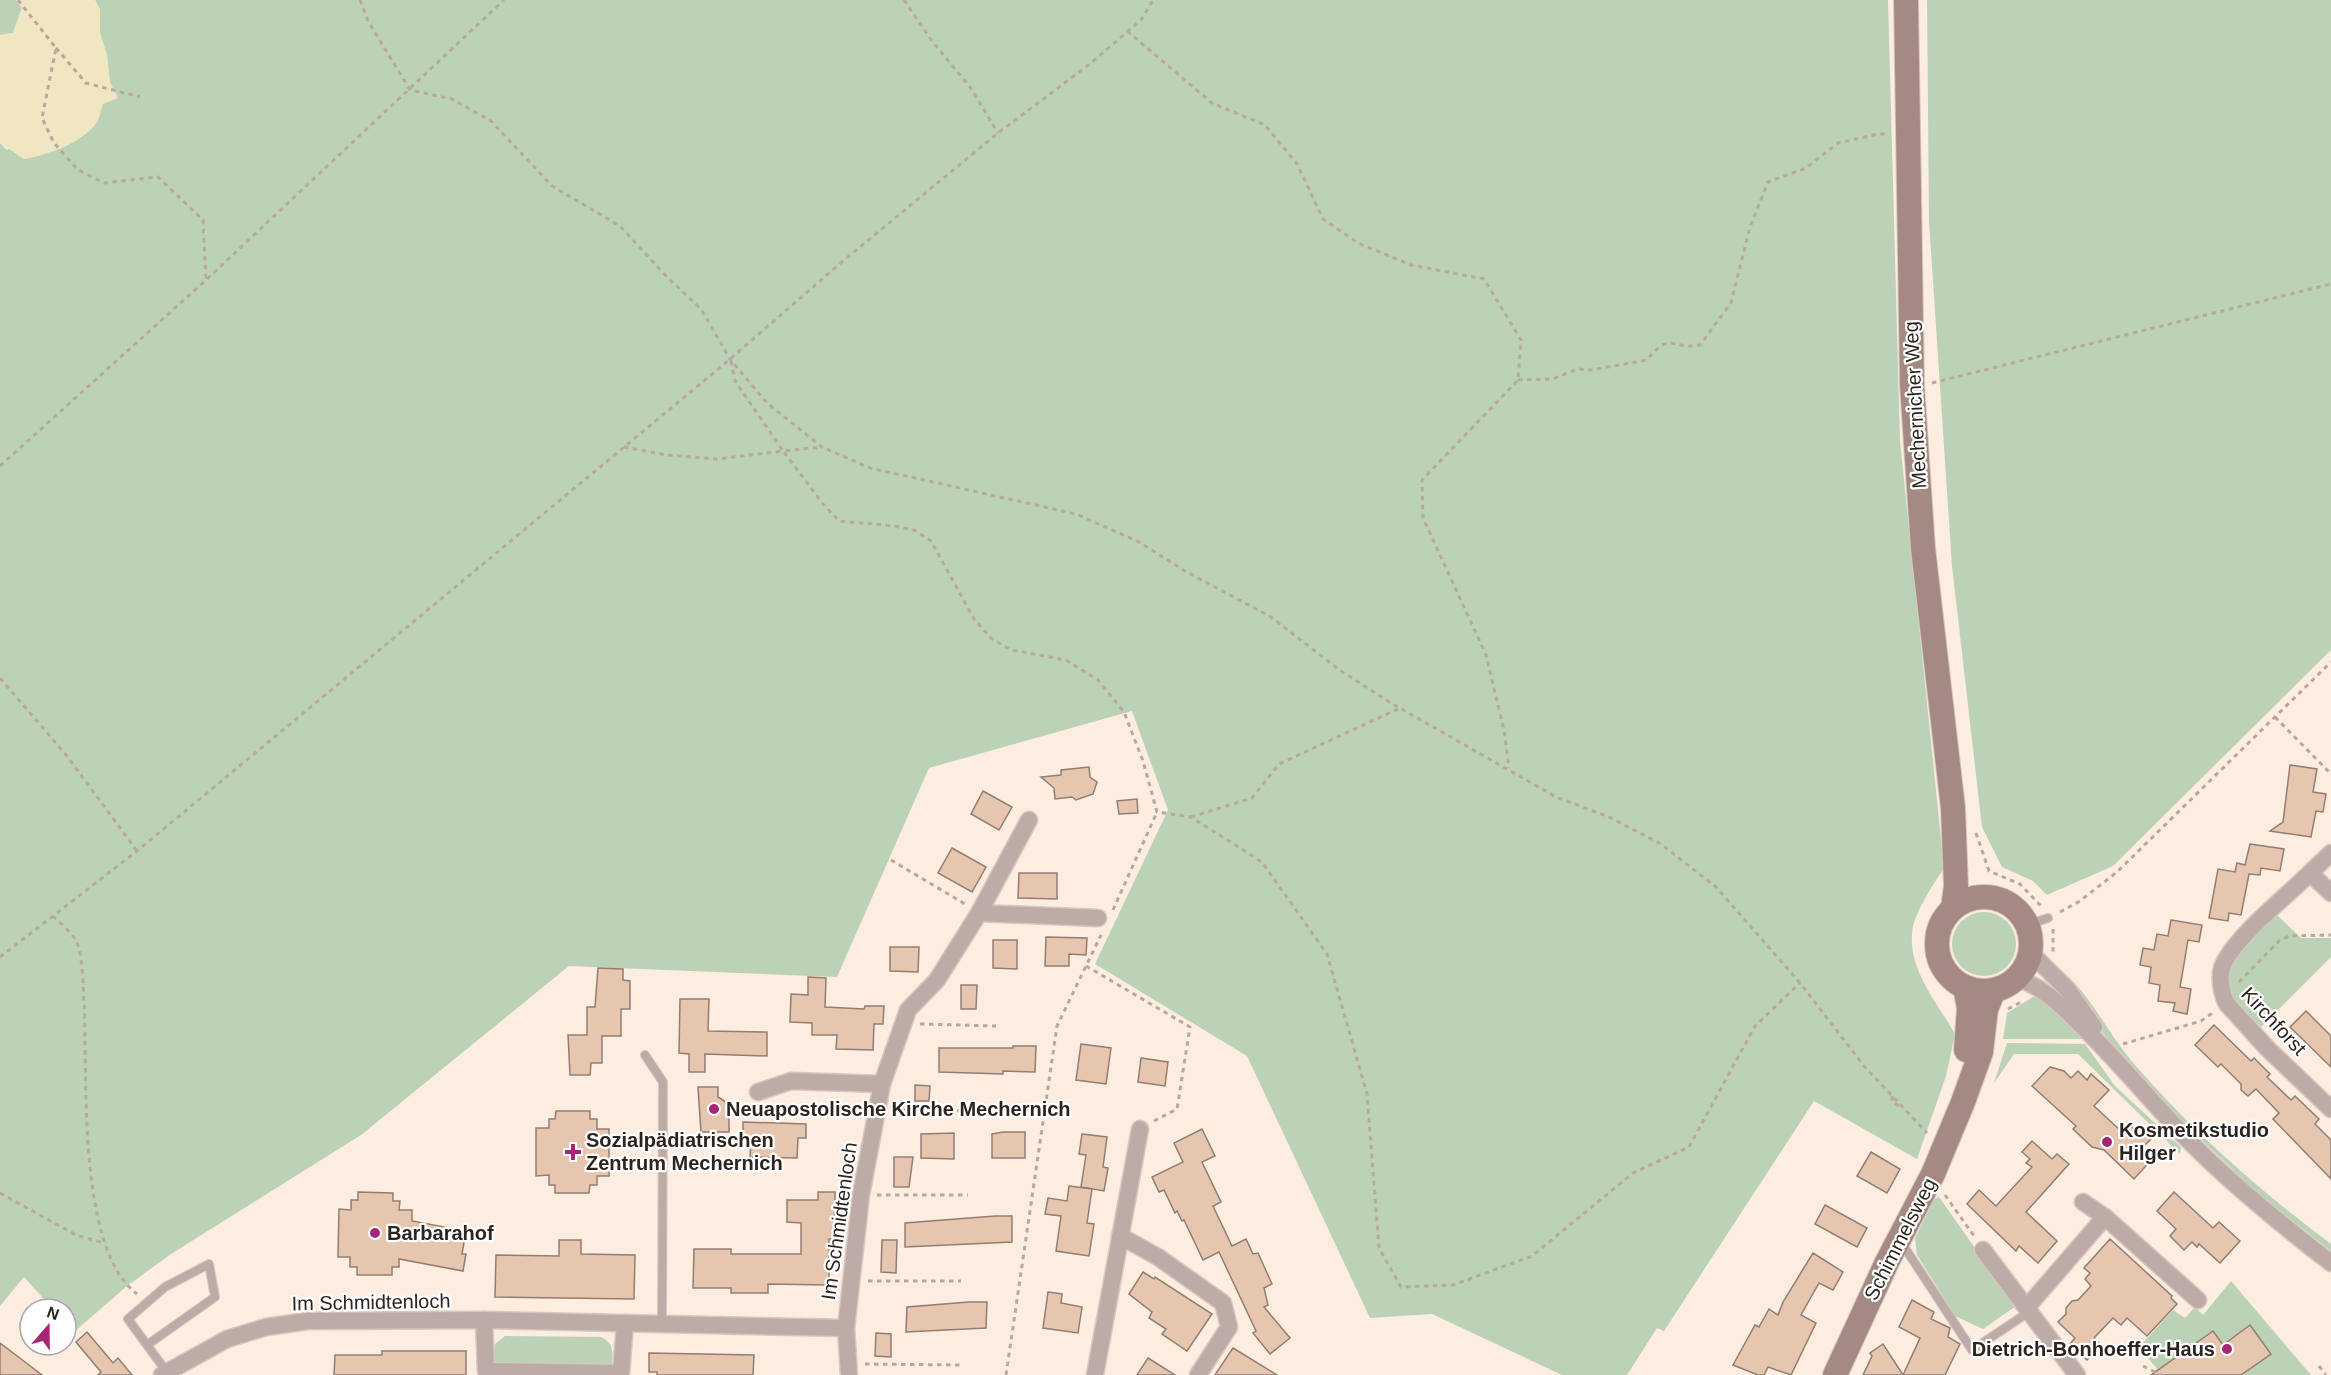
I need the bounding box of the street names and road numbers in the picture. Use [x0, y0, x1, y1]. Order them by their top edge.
street label: Mechernicher Weg [1900, 321, 1930, 489]
street label: Kirchforst [2237, 983, 2311, 1060]
street label: Im Schmidtenloch [817, 1141, 861, 1301]
street label: Schimmelsweg [1860, 1174, 1940, 1304]
street label: Im Schmidtenloch [291, 1290, 451, 1314]

